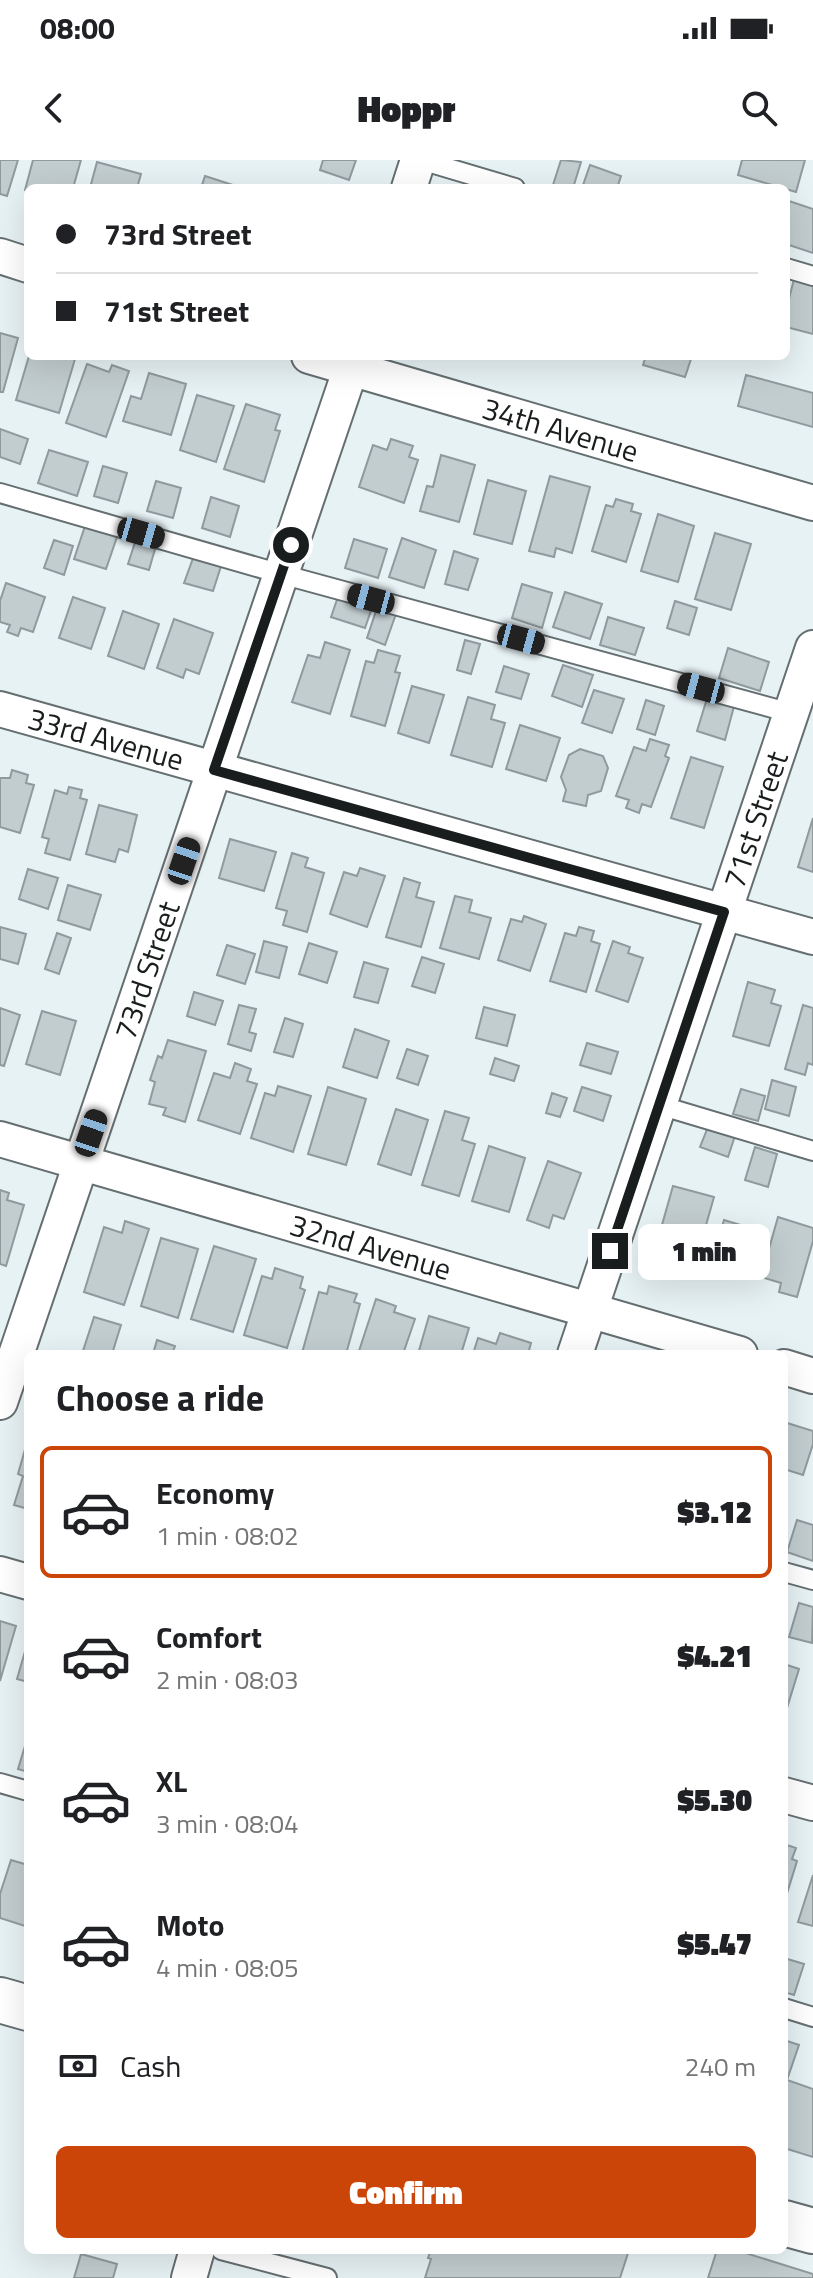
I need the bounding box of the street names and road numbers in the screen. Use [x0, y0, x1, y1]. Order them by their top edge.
street label: 34th Avenue [477, 385, 644, 474]
street label: 33rd Avenue [23, 695, 189, 782]
street label: 71st Street [711, 744, 800, 894]
street label: 73rd Street [102, 894, 192, 1046]
street label: 32nd Avenue [284, 1201, 457, 1292]

